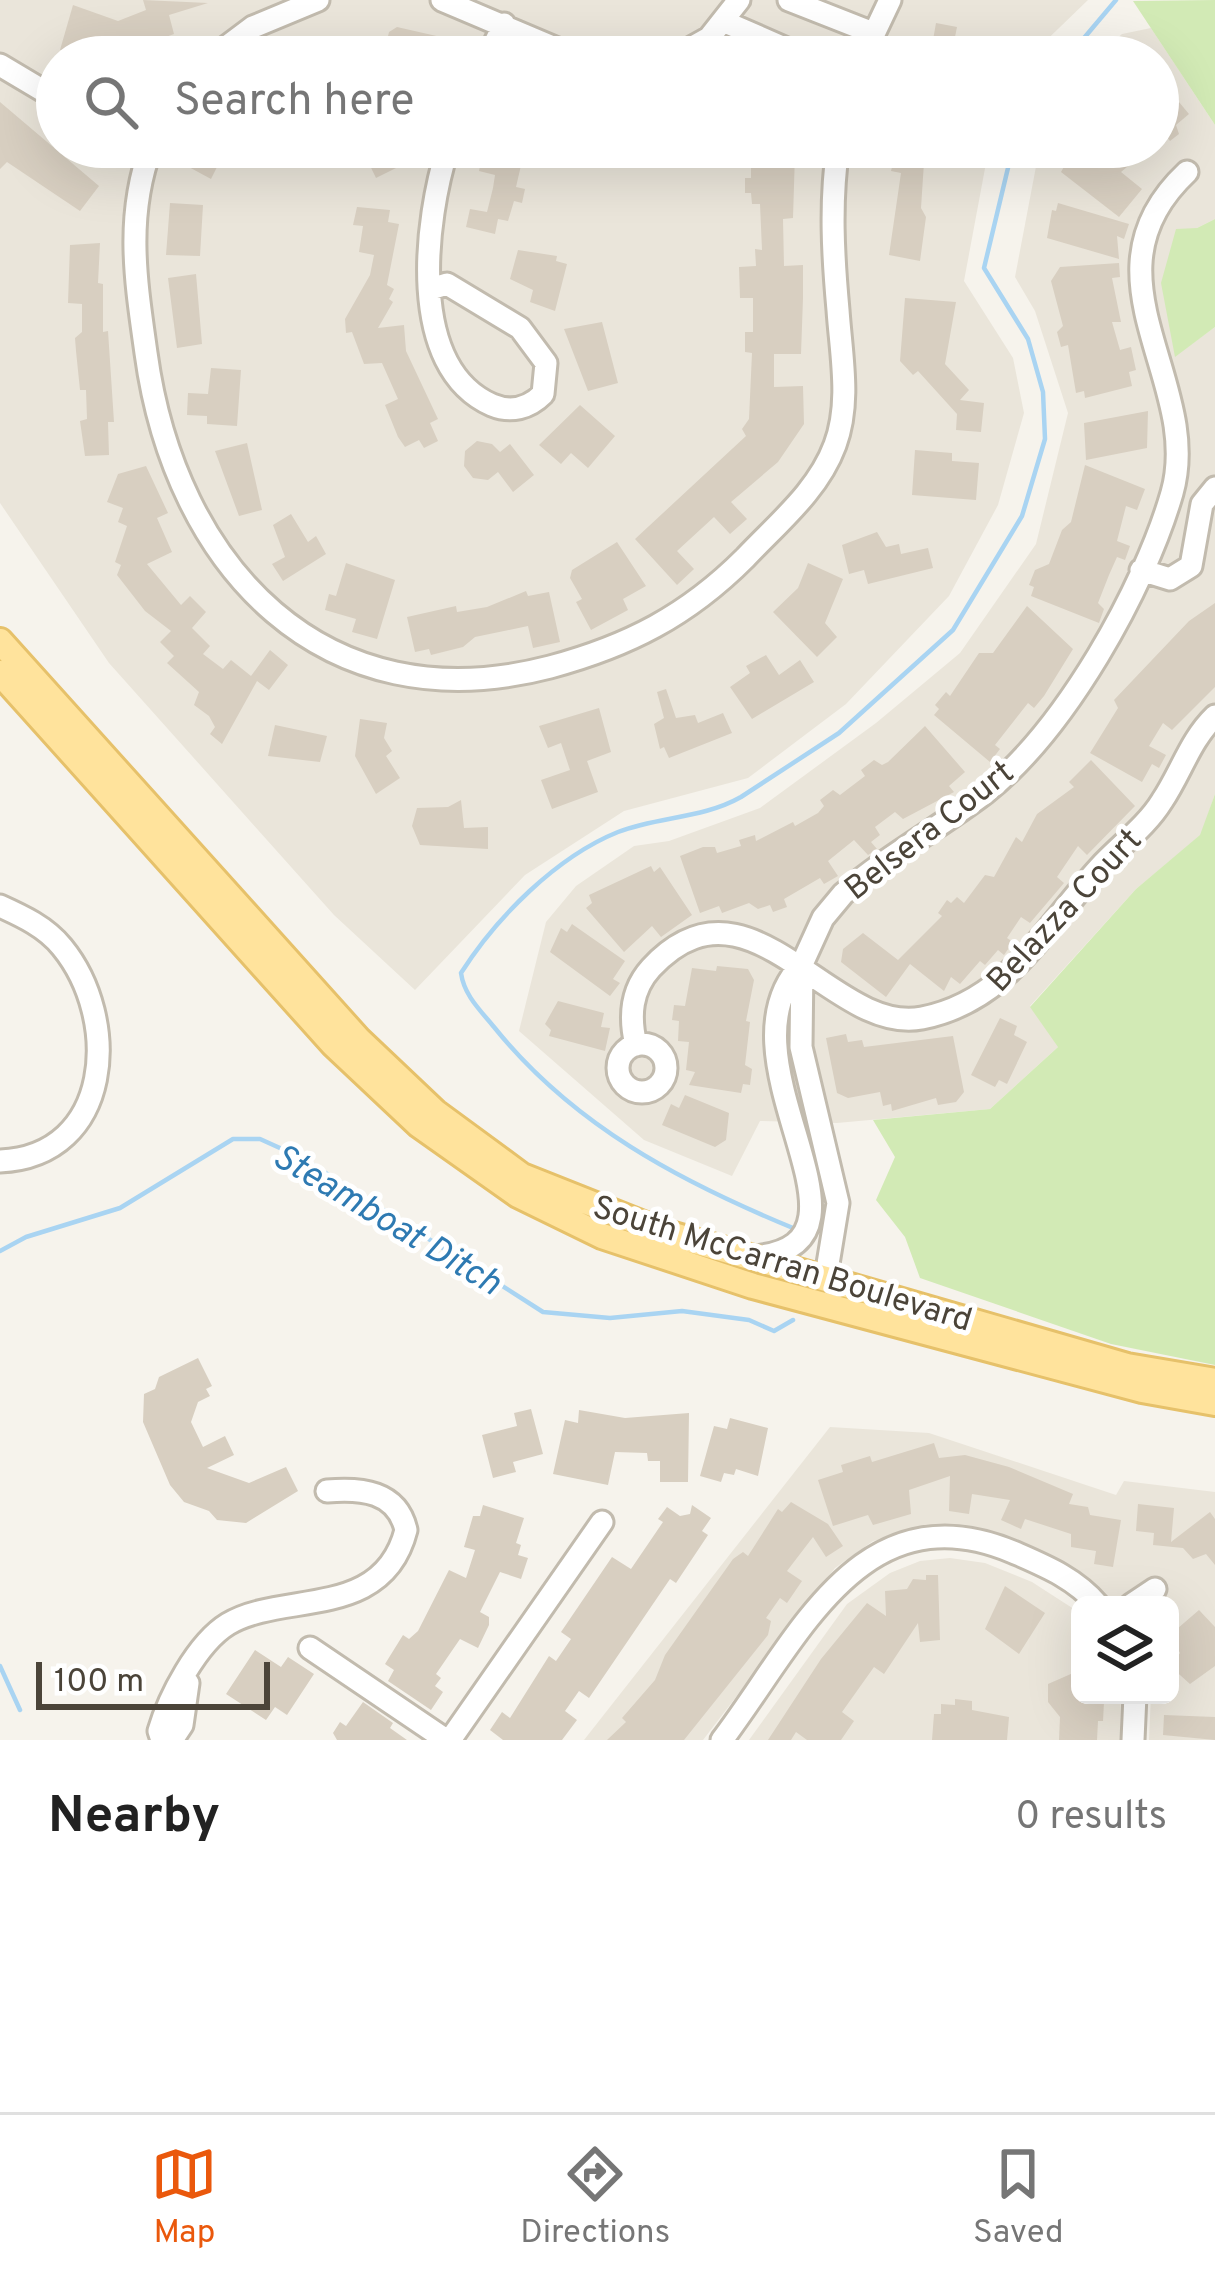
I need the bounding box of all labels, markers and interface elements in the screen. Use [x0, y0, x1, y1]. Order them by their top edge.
search box [36, 36, 1179, 168]
icon: search [78, 69, 144, 135]
text: Search here [174, 74, 414, 131]
street label: Belsera Court [837, 753, 1024, 911]
street label: Belazza Court [979, 821, 1152, 1002]
water label: Steamboat Ditch [263, 1135, 509, 1308]
street label: South McCarran Boulevard [587, 1188, 976, 1344]
map controls [1071, 1596, 1179, 1704]
button: layers [1071, 1596, 1179, 1704]
scale bar [36, 1656, 270, 1709]
text: 100 m [54, 1662, 144, 1704]
text: Nearby [48, 1786, 220, 1851]
text: 0 results [1015, 1794, 1167, 1843]
tab: Map [151, 2141, 217, 2255]
tab: Directions [520, 2141, 670, 2255]
tab: Saved [973, 2141, 1064, 2255]

